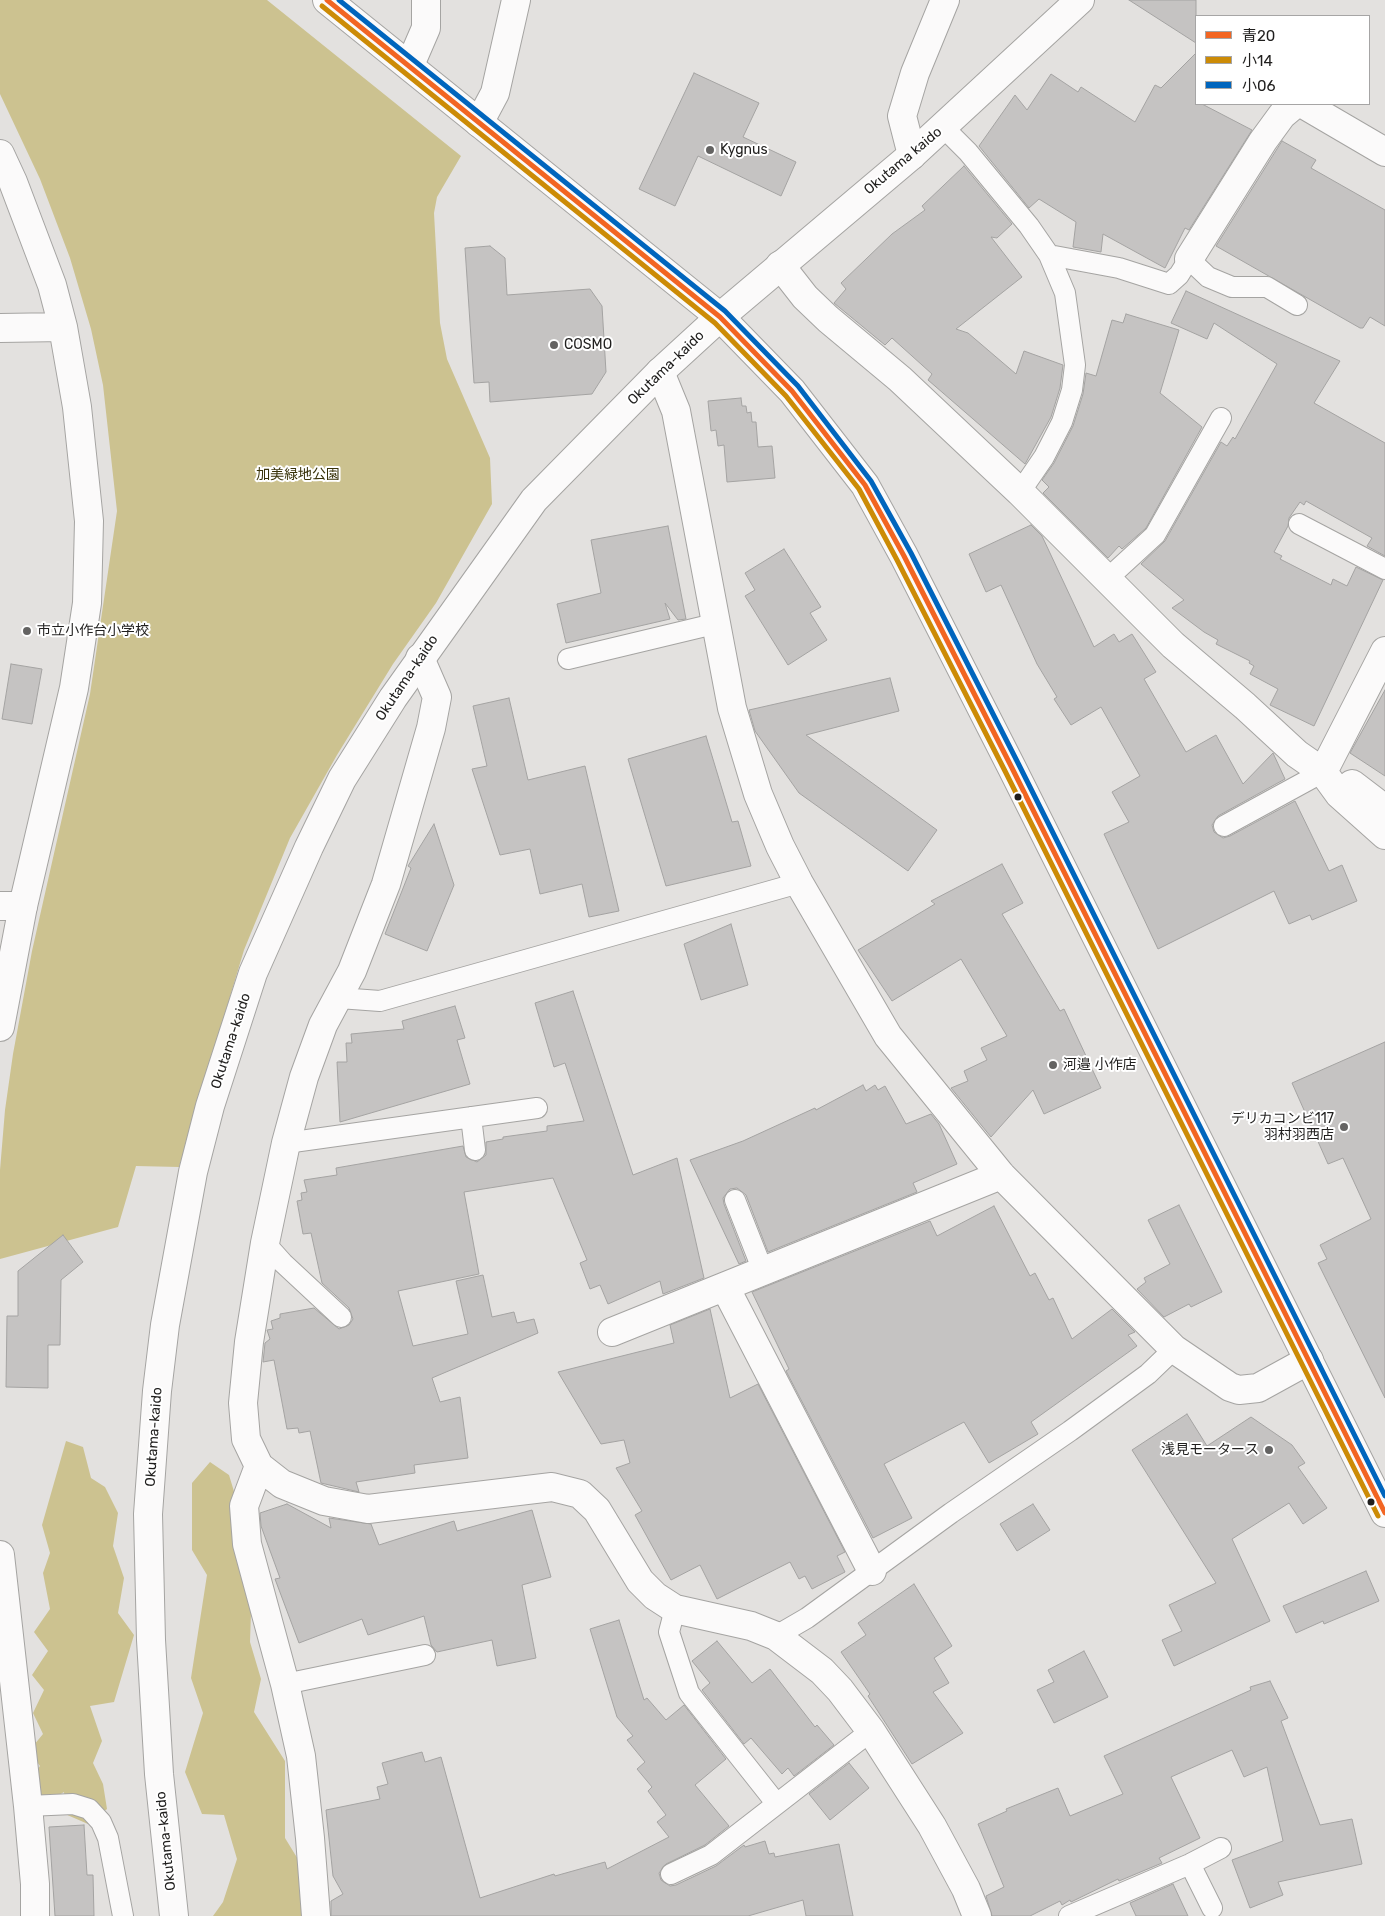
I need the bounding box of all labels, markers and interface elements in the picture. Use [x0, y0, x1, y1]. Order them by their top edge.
legend [1195, 15, 1370, 105]
text: 青20 [1242, 27, 1275, 45]
text: 小14 [1242, 52, 1273, 70]
text: 小06 [1242, 77, 1276, 95]
street label: Okutama kaido [861, 124, 945, 198]
place label: Kygnus [720, 142, 768, 158]
marker: Kygnus [704, 144, 716, 156]
street label: Okutama-kaido [624, 327, 708, 409]
place label: COSMO [564, 337, 612, 353]
marker: COSMO [548, 339, 560, 351]
park label: 加美緑地公園 [256, 467, 340, 483]
place label: 市立小作台小学校 [37, 623, 149, 639]
marker: 市立小作台小学校 [21, 625, 33, 637]
street label: Okutama-kaido [372, 632, 442, 724]
unlabelled marker [1013, 792, 1023, 802]
street label: Okutama-kaido [208, 991, 254, 1091]
place label: 河邉 小作店 [1063, 1057, 1136, 1073]
marker: 河邉 小作店 [1047, 1059, 1059, 1071]
place label: デリカコンビ117 羽村羽西店 [1231, 1111, 1334, 1144]
marker: デリカコンビ117 羽村羽西店 [1338, 1121, 1350, 1133]
street label: Okutama-kaido [142, 1387, 166, 1487]
place label: 浅見モータース [1161, 1442, 1259, 1458]
marker: 浅見モータース [1263, 1444, 1275, 1456]
unlabelled marker [1366, 1497, 1376, 1507]
street label: Okutama-kaido [152, 1790, 180, 1892]

